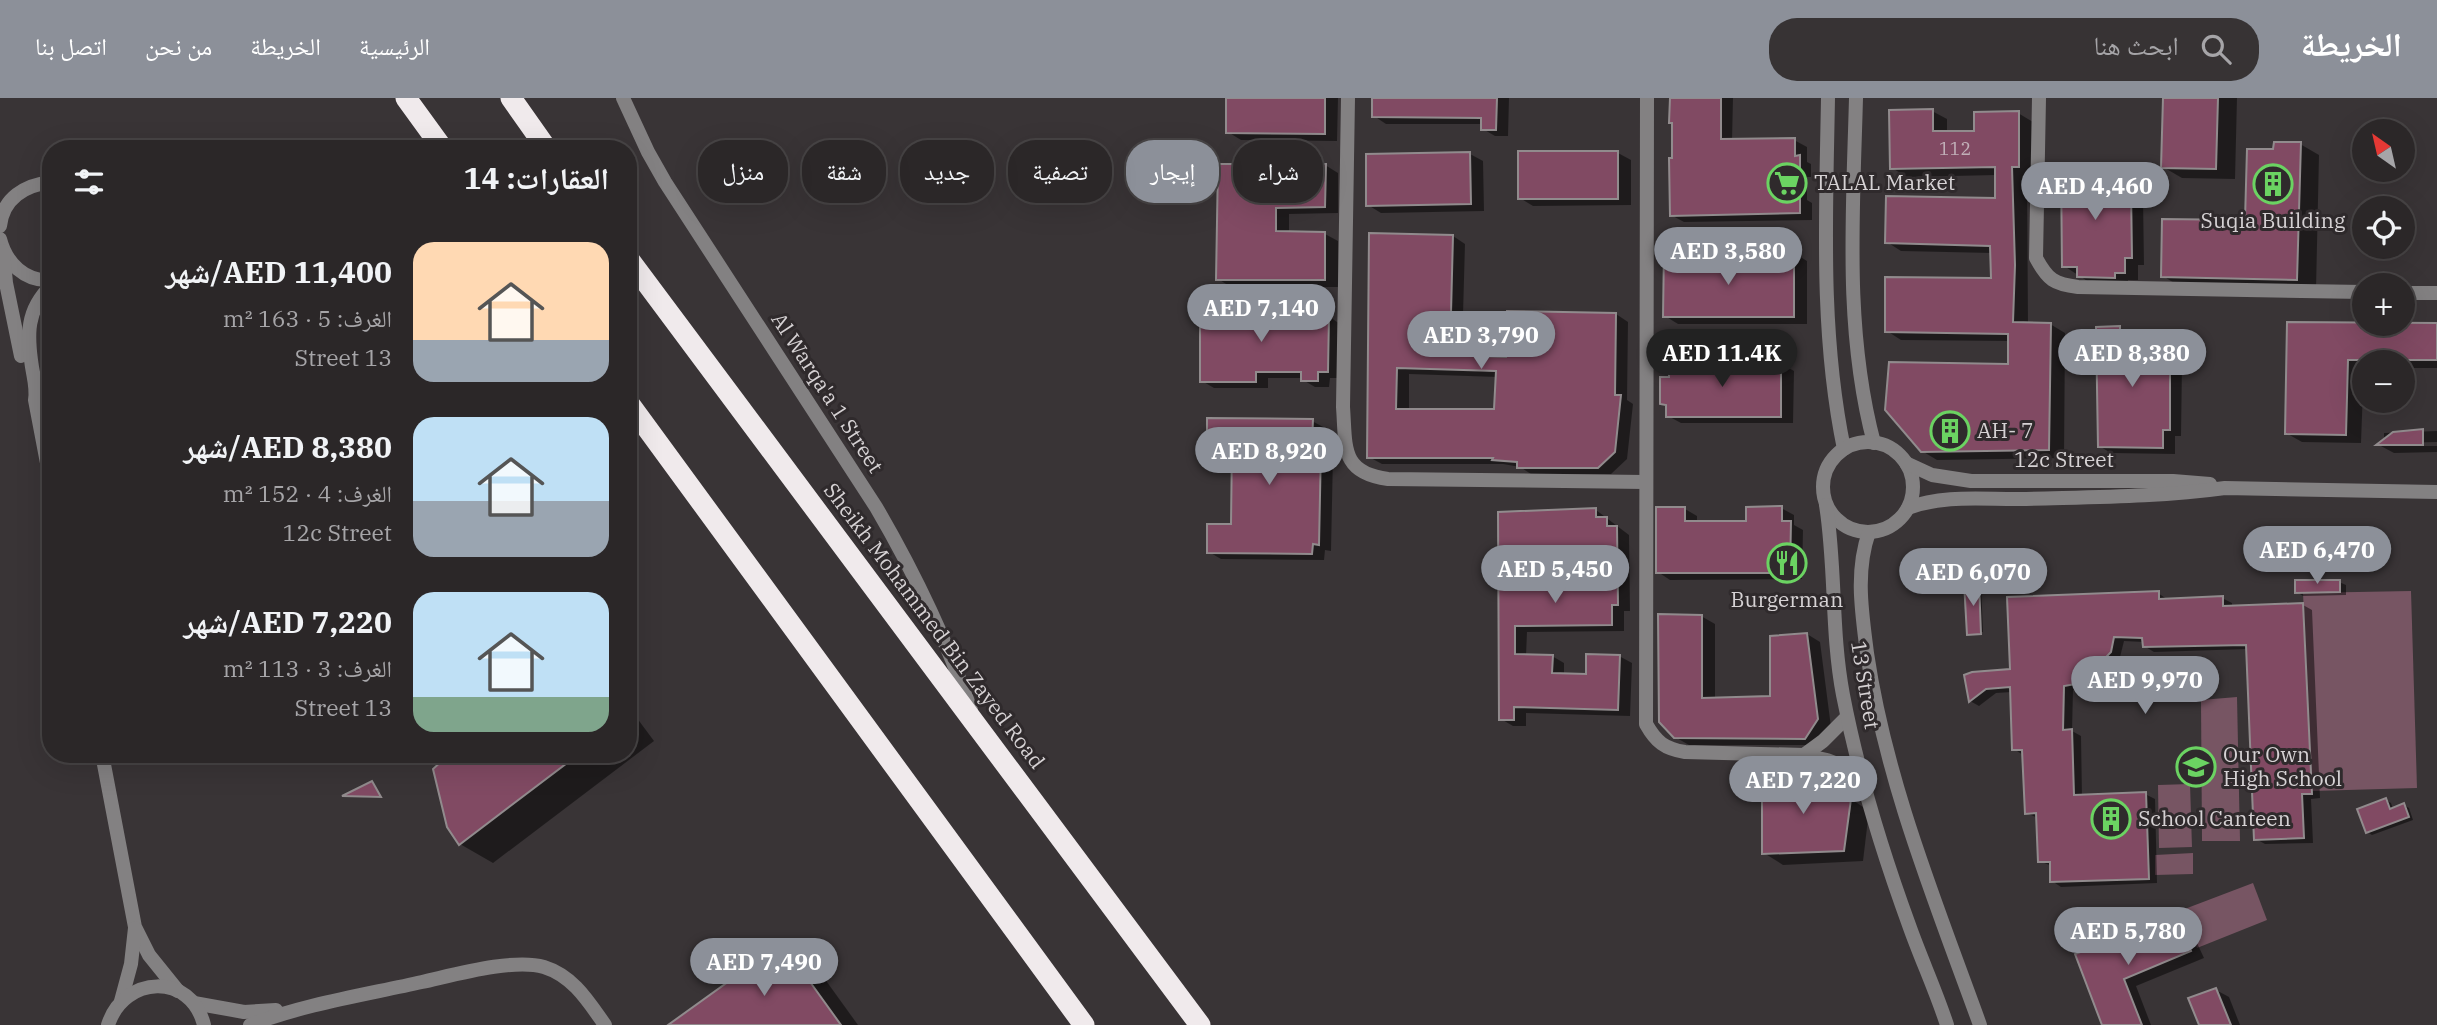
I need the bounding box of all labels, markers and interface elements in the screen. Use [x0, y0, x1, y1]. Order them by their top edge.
search box [1769, 18, 2259, 81]
text: الخريطة [2301, 22, 2402, 65]
text: ابحث هنا [2093, 28, 2179, 62]
text: اتصل بنا [35, 30, 107, 62]
text: من نحن [145, 30, 212, 62]
text: الخريطة [250, 30, 321, 62]
text: الرئيسية [359, 30, 430, 62]
icon: search [2197, 30, 2235, 68]
north arrow [2352, 119, 2415, 182]
map controls [2352, 119, 2415, 413]
house number: 112 [1939, 137, 1971, 160]
chip: منزل [698, 140, 788, 203]
chip: شقة [802, 140, 886, 203]
chip: جديد [900, 140, 994, 203]
chip: تصفية [1008, 140, 1112, 203]
chip: إيجار [1126, 140, 1219, 203]
chip: شراء [1233, 140, 1323, 203]
text: العقارات: 14 [463, 158, 609, 197]
supermarket icon: TALAL Market [1766, 162, 1808, 204]
pin: AED 4,460 [2015, 162, 2175, 222]
icon: filters [70, 163, 108, 201]
building icon: Suqia Building [2252, 163, 2294, 205]
place label: TALAL Market [1814, 168, 1955, 196]
text: AED 4,460 [2037, 170, 2153, 200]
button: locate [2352, 196, 2415, 259]
place label: Suqia Building [2201, 206, 2346, 234]
pin: AED 3,580 [1648, 228, 1808, 287]
text: AED 3,580 [1670, 235, 1786, 265]
text: AED 11,400/شهر [166, 252, 392, 291]
icon: home [469, 270, 553, 354]
button: + [2352, 273, 2415, 336]
pin: AED 7,140 [1181, 285, 1341, 344]
text: AED 7,140 [1203, 292, 1319, 322]
text: الغرف: 5 · 163 m² [223, 303, 392, 333]
street label: Al Warqa'a 1 Street [765, 307, 890, 478]
pin: AED 3,790 [1401, 312, 1561, 371]
text: AED 3,790 [1423, 319, 1539, 349]
pin: AED 11.4K [1642, 330, 1802, 389]
pin: AED 8,380 [2052, 330, 2212, 389]
text: AED 11.4K [1662, 337, 1782, 367]
text: AED 8,380 [2074, 337, 2190, 367]
text: 13 Street [294, 342, 392, 372]
button: − [2352, 350, 2415, 413]
building icon: AH- 7 [1929, 410, 1971, 452]
place label: AH- 7 [1977, 416, 2034, 444]
text: AED 8,380/شهر [184, 427, 392, 466]
pin: AED 8,920 [1189, 428, 1349, 487]
text: AED 8,920 [1211, 435, 1327, 465]
icon: home [469, 445, 553, 529]
street label: 12c Street [2014, 445, 2114, 473]
street label: Sheikh Mohammed Bin Zayed Road [818, 477, 1052, 774]
text: الغرف: 4 · 152 m² [223, 478, 392, 508]
text: 12c Street [283, 517, 392, 547]
pin: AED 6,470 [2237, 526, 2397, 586]
text: AED 6,470 [2259, 534, 2375, 564]
restaurant icon: Burgerman [1766, 542, 1808, 584]
pin: AED 5,450 [1475, 546, 1635, 605]
pin: AED 6,070 [1893, 548, 2053, 608]
text: AED 5,450 [1497, 553, 1613, 583]
text: AED 6,070 [1915, 556, 2031, 586]
place label: Burgerman [1731, 585, 1843, 613]
text: AED 7,220/شهر [184, 602, 392, 641]
icon: home [469, 620, 553, 704]
street label: 13 Street [1845, 639, 1887, 731]
text: الغرف: 3 · 113 m² [223, 653, 392, 683]
pin: AED 9,970 [2065, 656, 2225, 716]
text: AED 9,970 [2087, 664, 2203, 694]
text: 13 Street [294, 692, 392, 722]
place label: Our Own High School [2223, 740, 2342, 792]
school or university icon: Our Own High School [2175, 746, 2217, 788]
pin: AED 7,220 [1723, 756, 1883, 816]
text: AED 7,220 [1745, 764, 1861, 794]
building icon: School Canteen [2090, 798, 2132, 840]
place label: School Canteen [2138, 804, 2291, 832]
pin: AED 5,780 [2048, 908, 2208, 967]
text: AED 5,780 [2070, 915, 2186, 945]
pin: AED 7,490 [684, 939, 844, 998]
text: AED 7,490 [706, 946, 822, 976]

